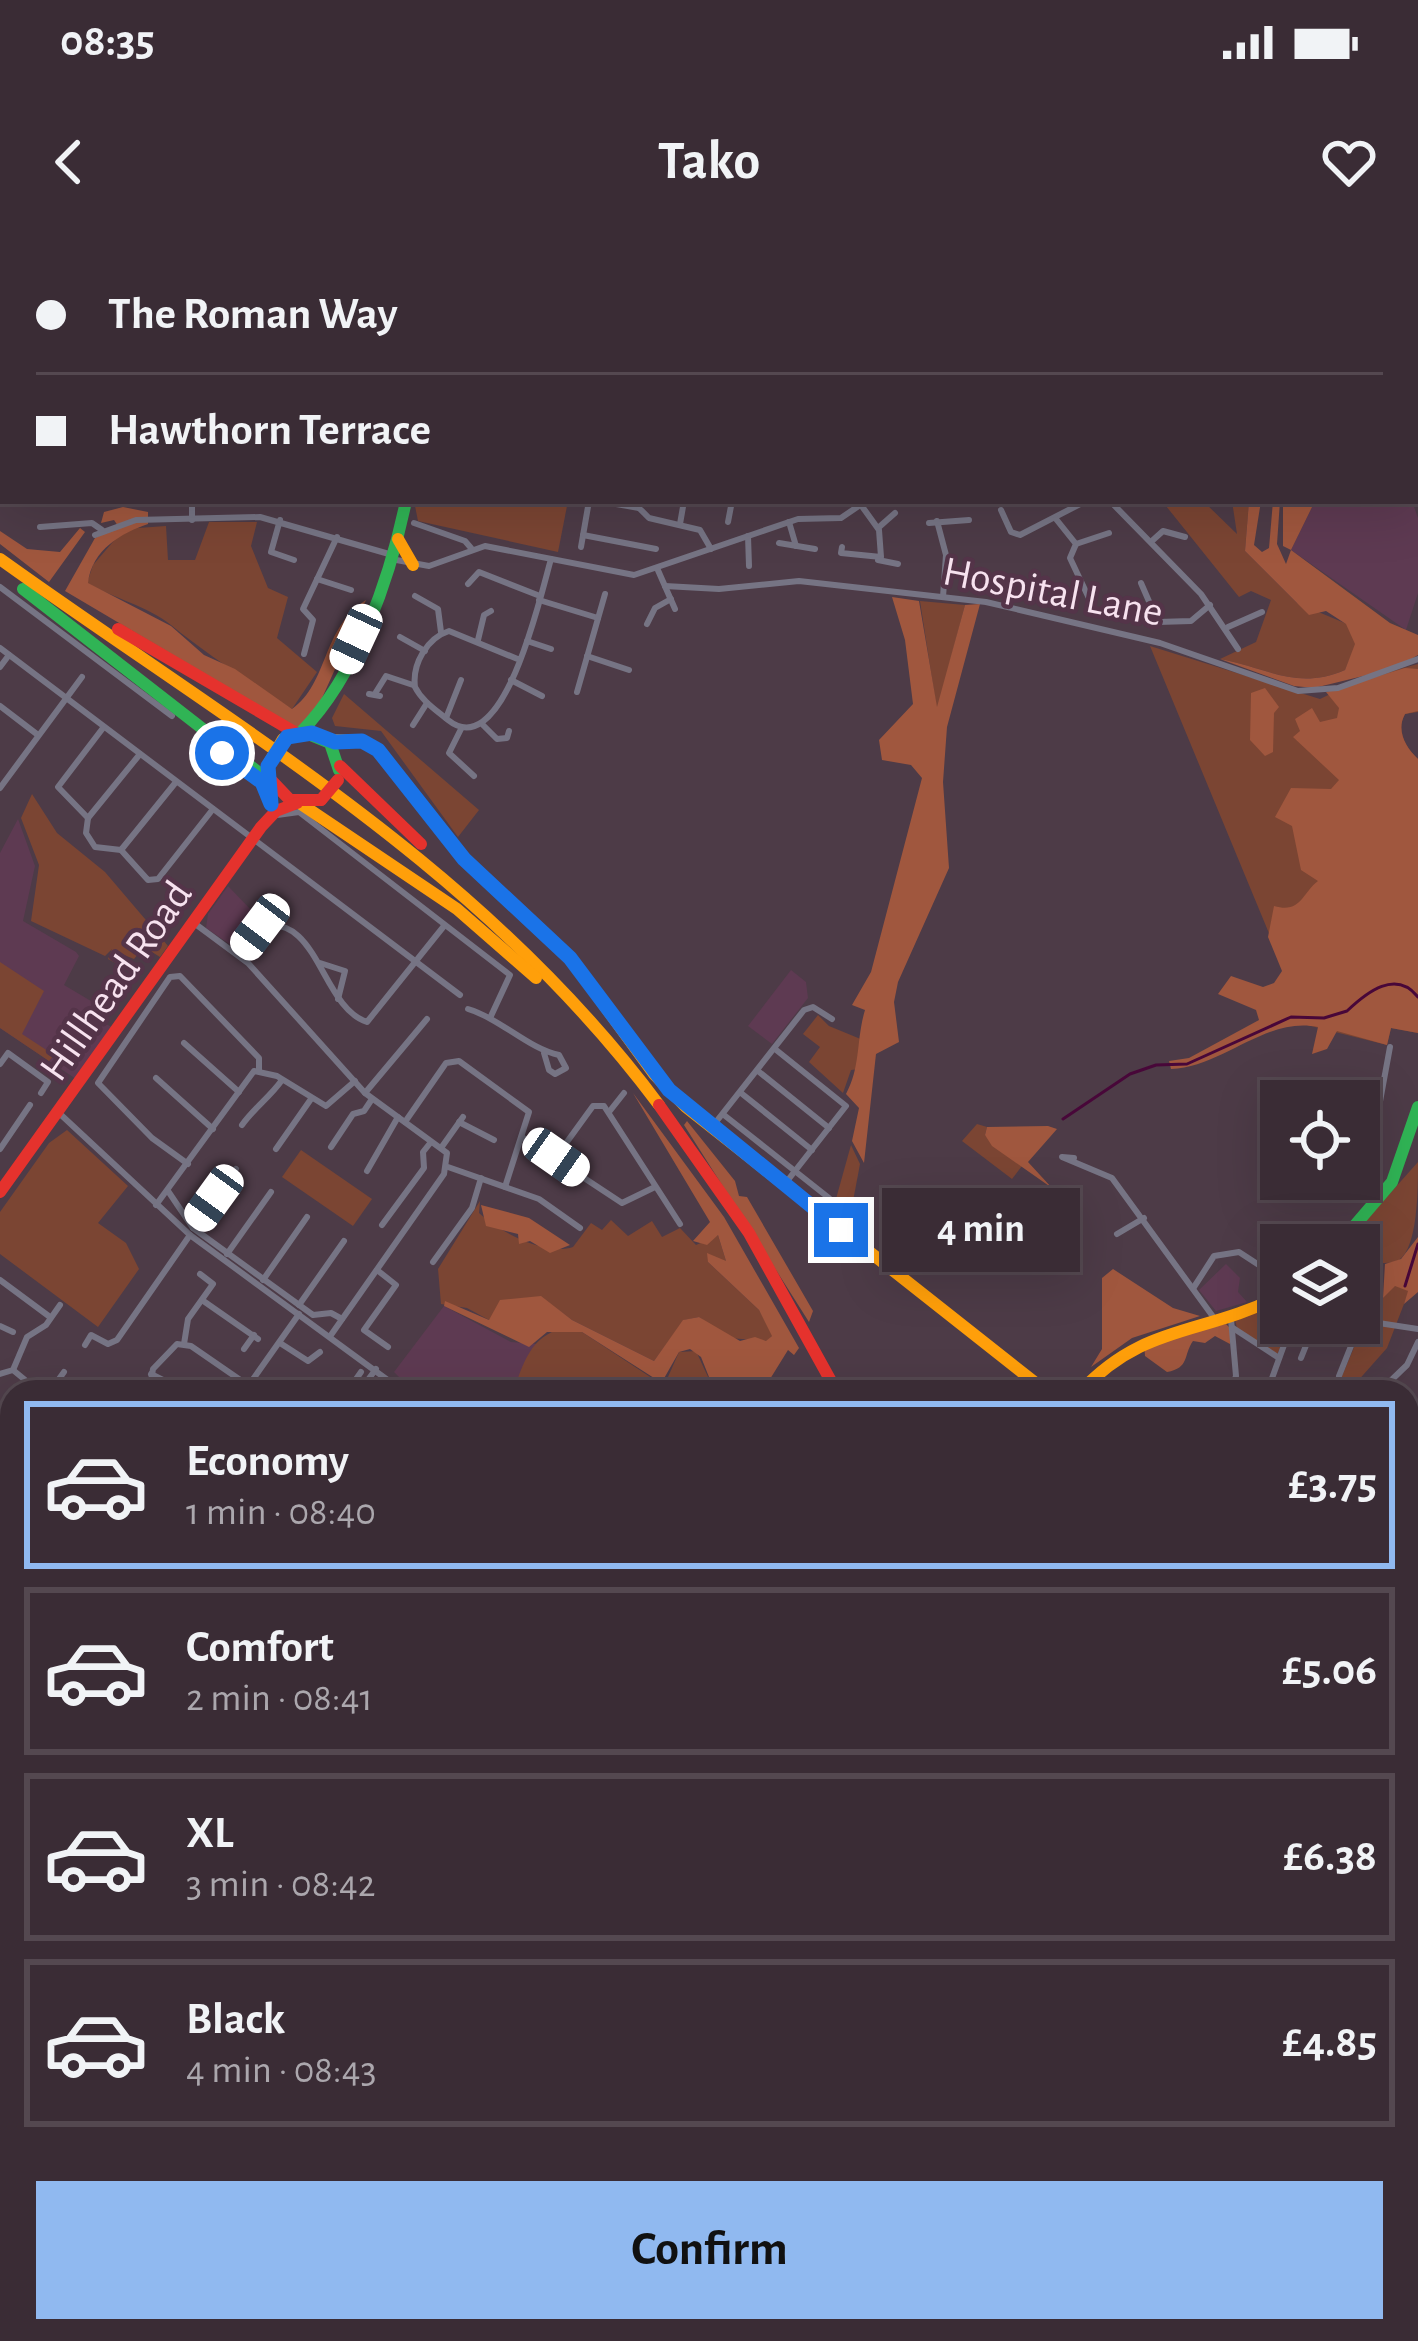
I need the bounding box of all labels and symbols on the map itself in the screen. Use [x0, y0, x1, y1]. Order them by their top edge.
street label: Hospital Lane [939, 550, 1167, 634]
car [324, 599, 388, 679]
route start [195, 726, 249, 780]
street label: Hillhead Road [32, 874, 200, 1088]
car [224, 887, 296, 967]
car [516, 1122, 596, 1192]
car [178, 1158, 250, 1238]
callout: 4 min [883, 1188, 1081, 1272]
route end [814, 1203, 868, 1257]

